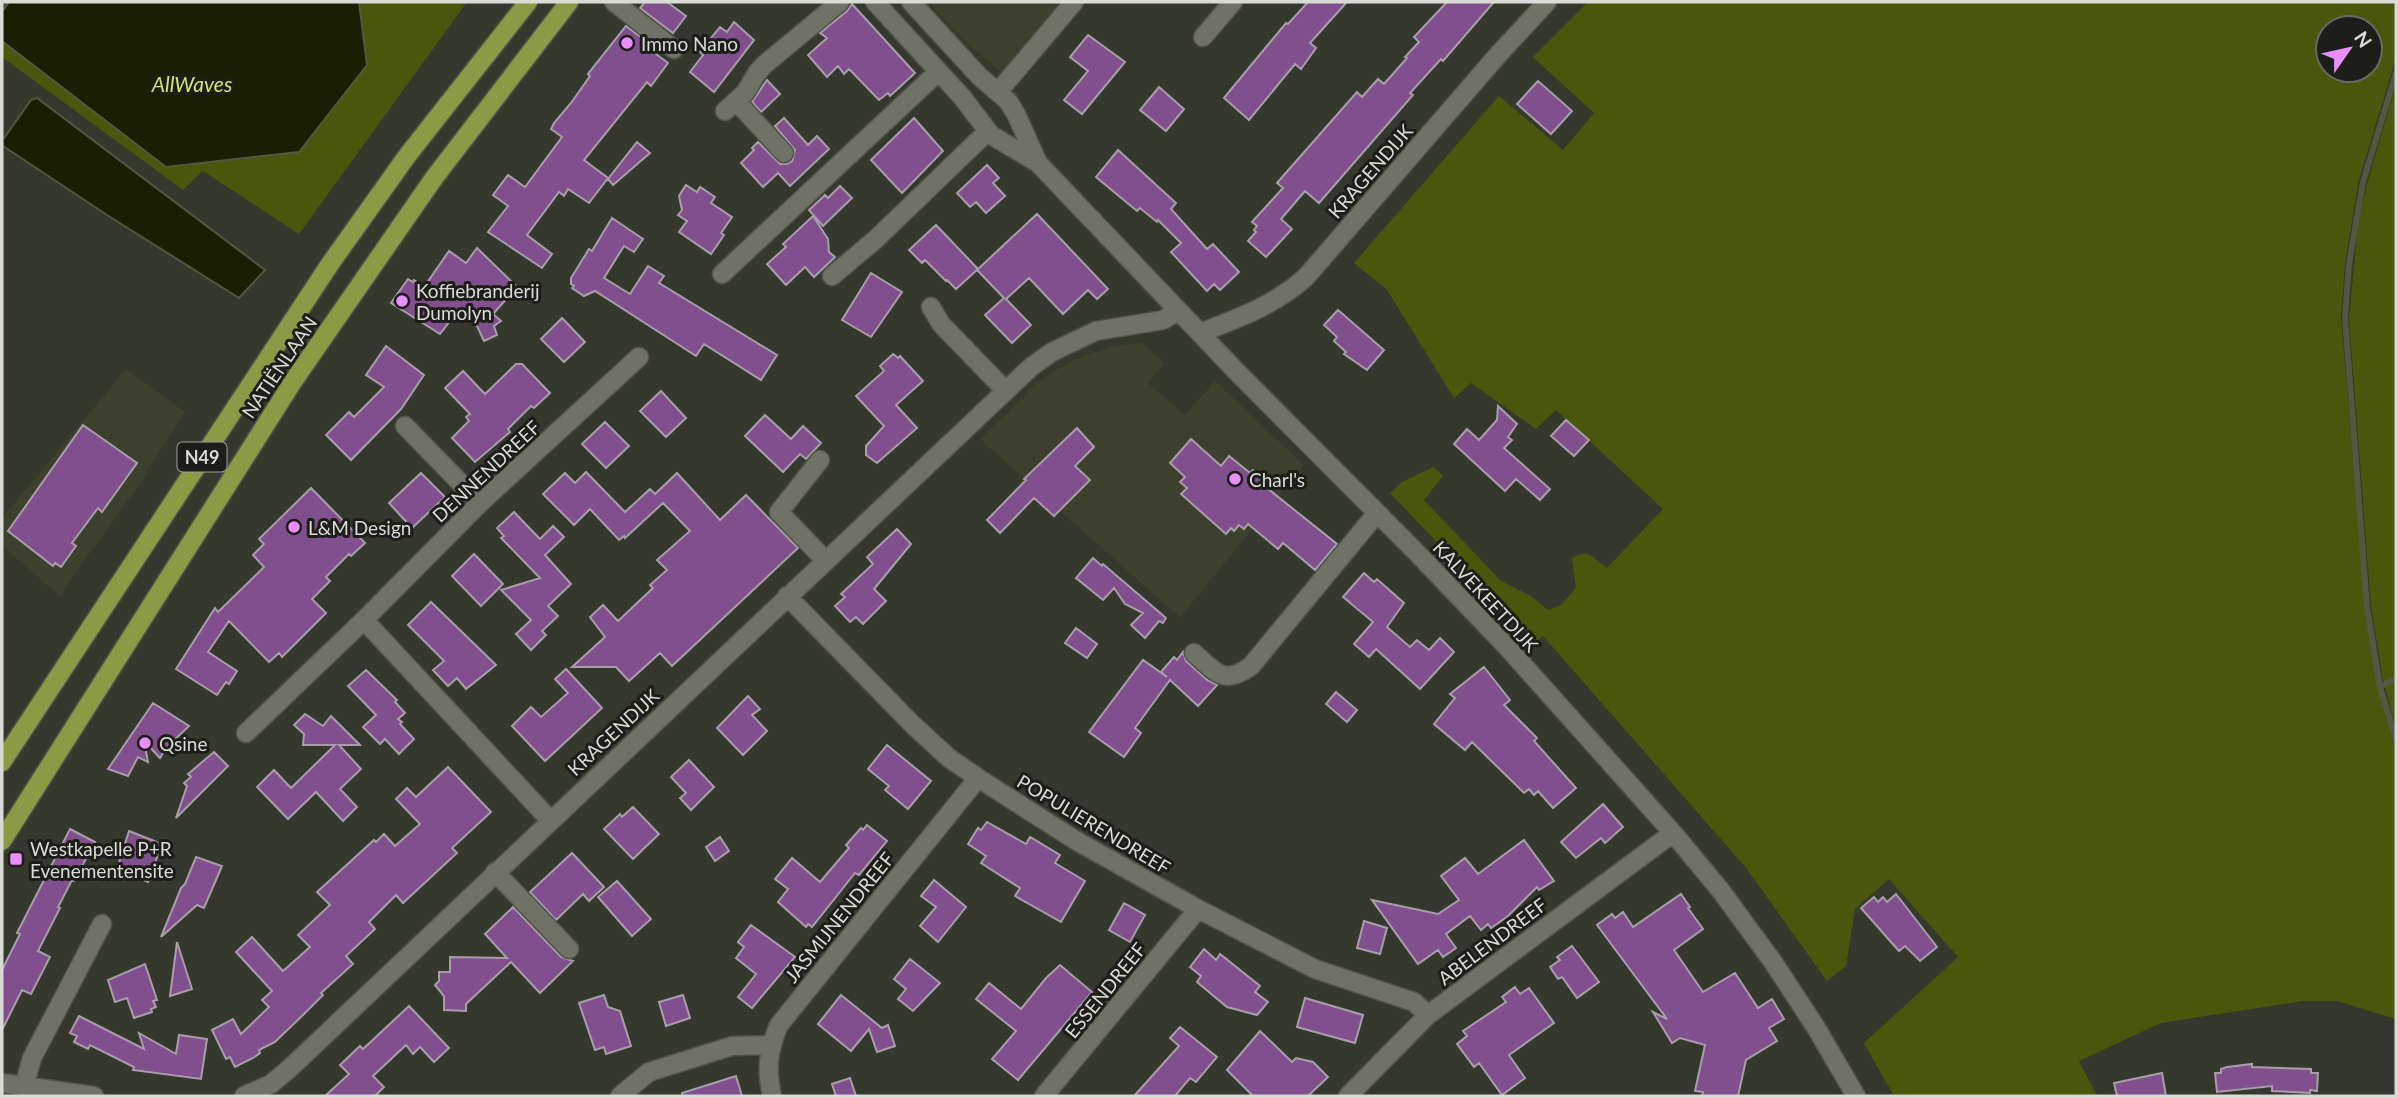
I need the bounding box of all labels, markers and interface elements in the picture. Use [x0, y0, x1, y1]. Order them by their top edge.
north arrow [2314, 14, 2384, 84]
text: N [2350, 27, 2377, 52]
place label: Immo Nano [641, 32, 738, 55]
marker: Immo Nano [619, 35, 635, 51]
water label: AllWaves [151, 71, 232, 96]
street label: KRAGENDIJK [1323, 119, 1417, 223]
place label: Koffiebranderij Dumolyn [416, 279, 539, 324]
marker: Koffiebranderij Dumolyn [394, 293, 410, 309]
street label: NATIËNLAAN [236, 312, 322, 422]
street label: DENNENDREEF [427, 415, 545, 527]
road number: N49 [178, 443, 227, 472]
place label: Charl's [1249, 468, 1305, 491]
marker: Charl's [1227, 471, 1243, 487]
place label: L&M Design [308, 516, 411, 539]
marker: L&M Design [286, 519, 302, 535]
street label: KALVEKEETDIJK [1429, 536, 1544, 657]
street label: KRAGENDIJK [562, 683, 664, 780]
place label: Qsine [159, 732, 207, 755]
marker: Qsine [137, 735, 153, 751]
street label: POPULIERENDREEF [1013, 769, 1175, 879]
place label: Westkapelle P+R Evenementensite [30, 837, 174, 882]
street label: JASMIJNENDREEF [779, 847, 899, 987]
marker: Westkapelle P+R Evenementensite [8, 851, 24, 867]
street label: ABELENDREEF [1433, 892, 1551, 989]
street label: ESSENDREEF [1060, 937, 1151, 1042]

